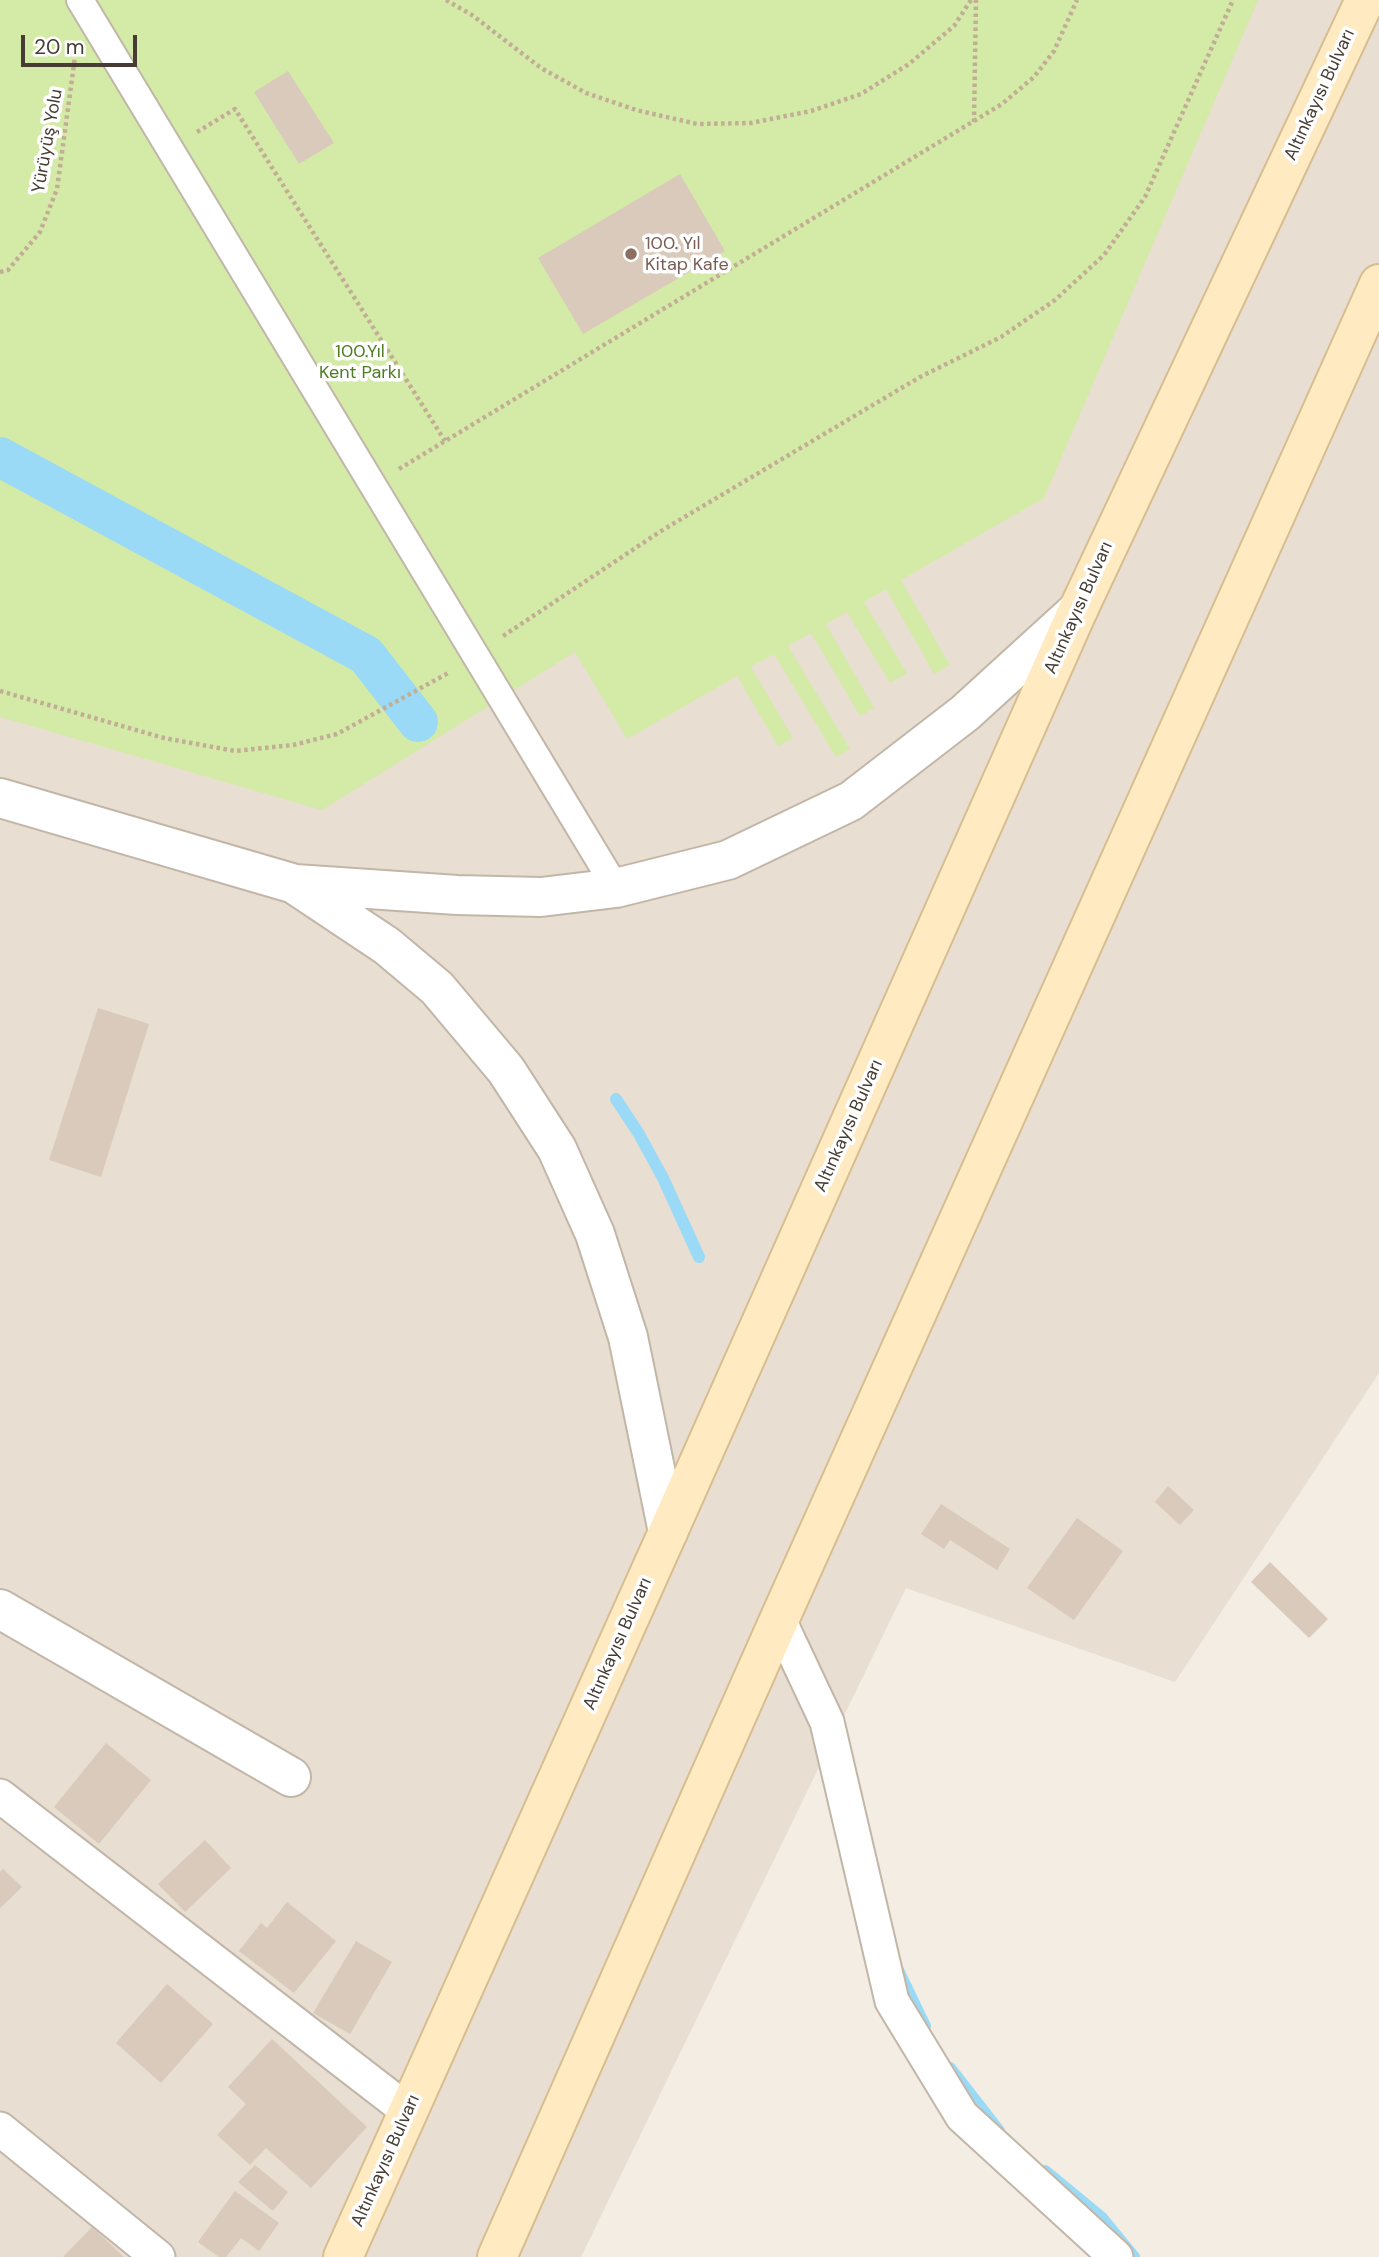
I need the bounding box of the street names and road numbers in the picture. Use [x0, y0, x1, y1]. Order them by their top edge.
street label: Altınkayısı Bulvarı [1280, 26, 1360, 164]
street label: Yürüyüş Yolu [28, 87, 68, 195]
street label: Altınkayısı Bulvarı [1040, 539, 1118, 677]
street label: Altınkayısı Bulvarı [810, 1057, 888, 1195]
street label: Altınkayısı Bulvarı [579, 1575, 657, 1713]
street label: Altınkayısı Bulvarı [347, 2092, 425, 2230]

